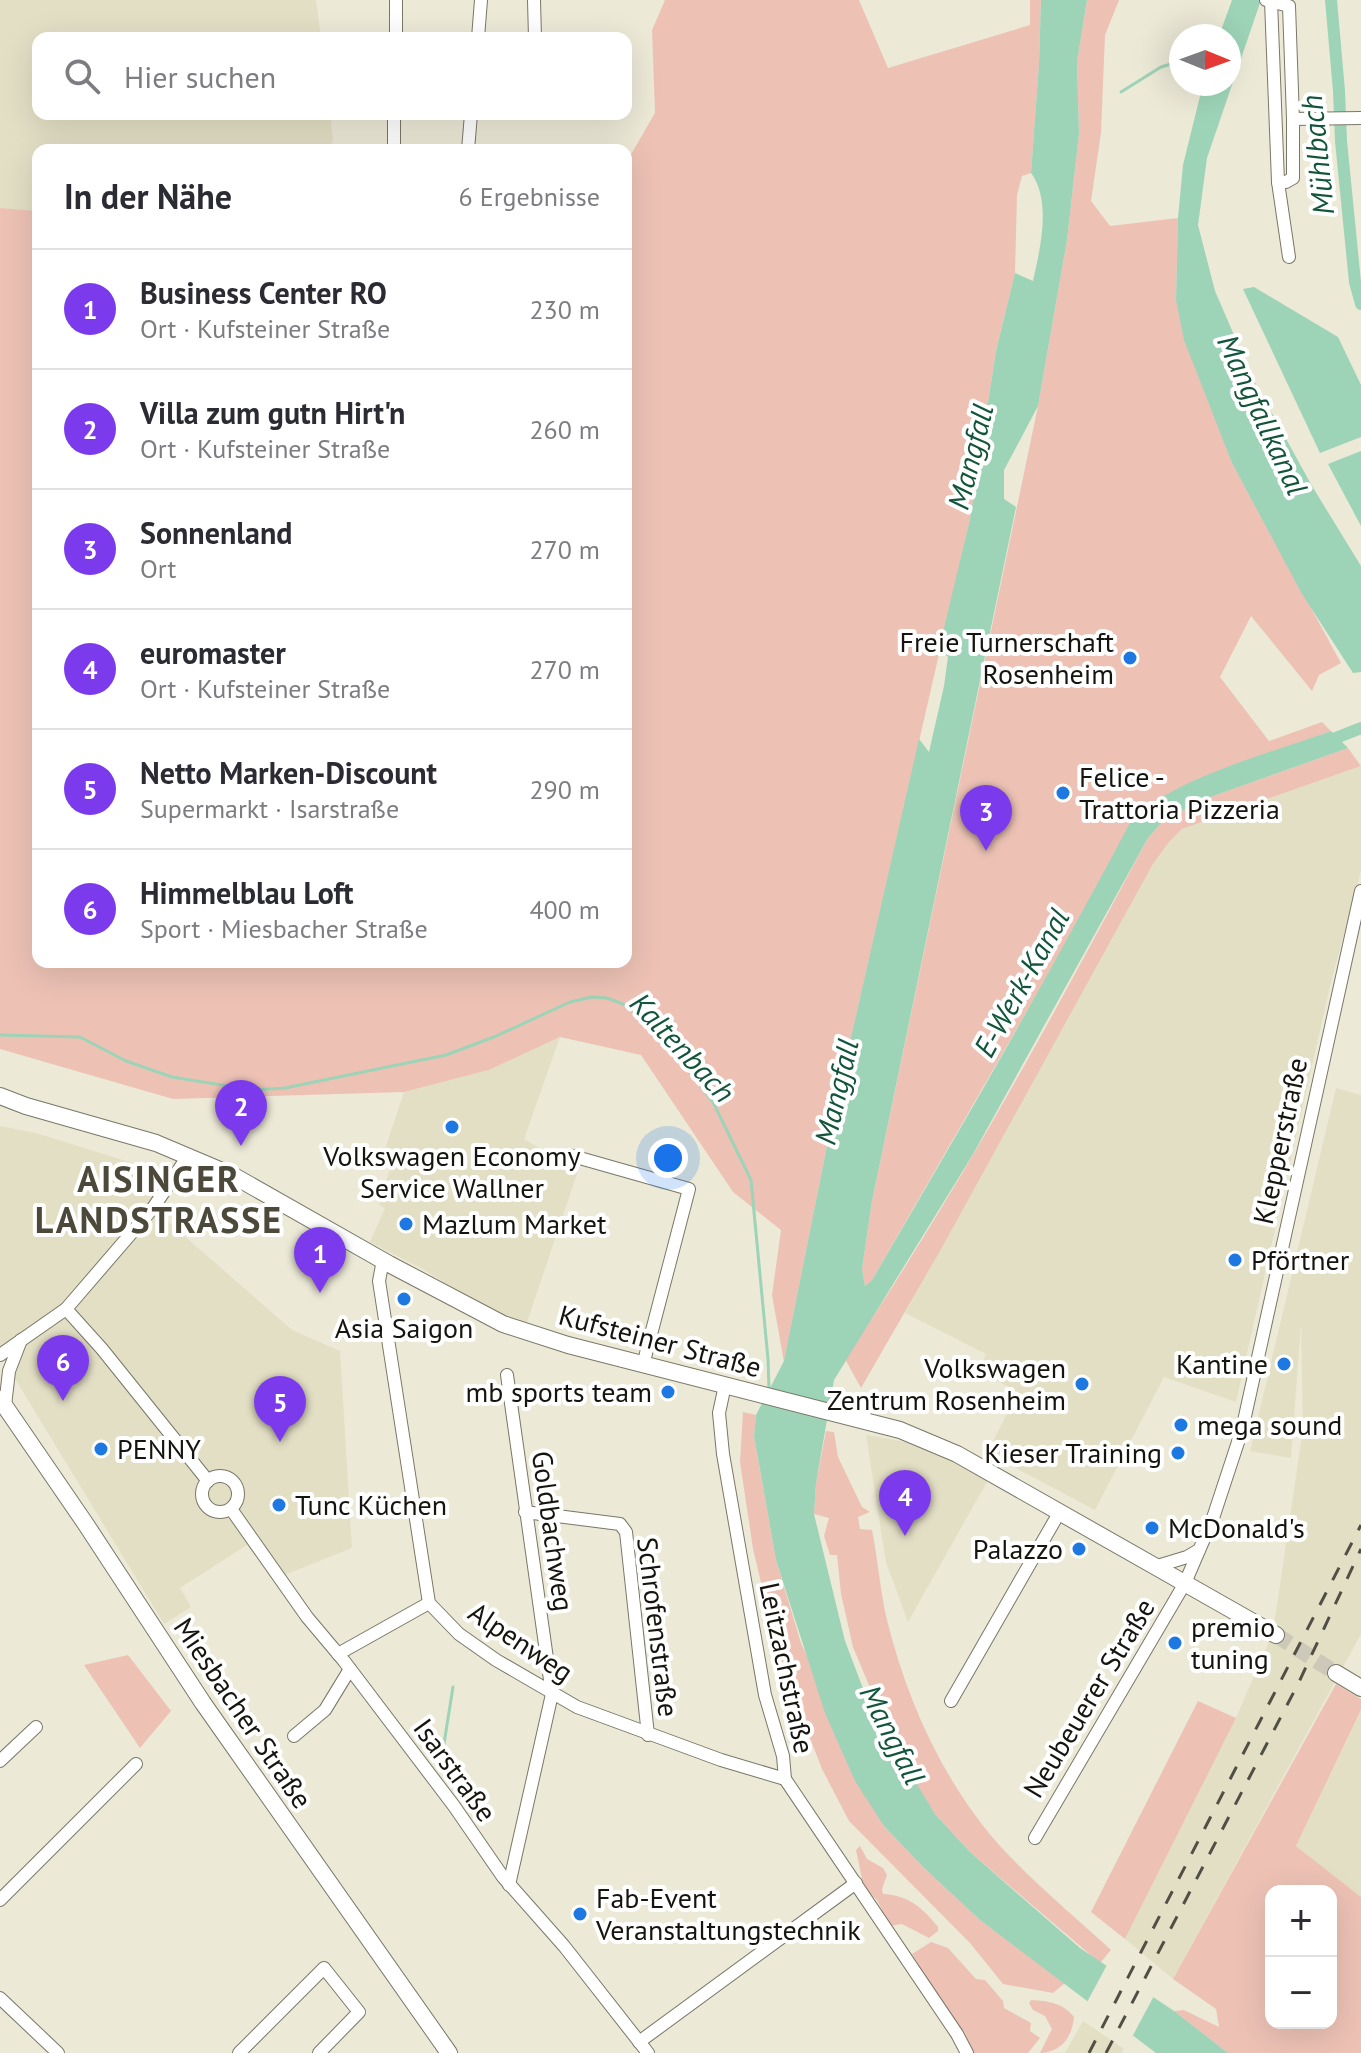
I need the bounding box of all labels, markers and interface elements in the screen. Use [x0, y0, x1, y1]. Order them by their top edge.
north arrow [1169, 24, 1241, 96]
search box [32, 32, 632, 120]
icon: search [60, 54, 104, 98]
text: Hier suchen [124, 57, 276, 96]
water label: Mühlbach [1291, 93, 1342, 217]
text: In der Nähe [64, 174, 232, 218]
text: 6 Ergebnisse [459, 180, 600, 213]
text: Business Center RO [140, 273, 387, 312]
text: 1 [83, 293, 97, 326]
text: 230 m [529, 293, 600, 326]
text: Ort · Kufsteiner Straße [140, 312, 390, 345]
water label: Mangfallkanal [1209, 328, 1318, 501]
text: Villa zum gutn Hirt'n [140, 393, 405, 432]
water label: Mangfall [938, 400, 1001, 513]
text: 2 [83, 413, 97, 446]
text: 260 m [529, 413, 600, 446]
text: Ort · Kufsteiner Straße [140, 432, 390, 465]
text: Sonnenland [140, 513, 293, 552]
text: 3 [83, 533, 97, 566]
text: 270 m [529, 533, 600, 566]
text: Ort [140, 552, 176, 585]
place label: Freie Turnerschaft Rosenheim [900, 623, 1114, 692]
text: euromaster [140, 633, 286, 672]
marker: Freie Turnerschaft Rosenheim [1121, 649, 1139, 667]
text: 4 [83, 653, 97, 686]
text: 270 m [529, 653, 600, 686]
text: Ort · Kufsteiner Straße [140, 672, 390, 705]
text: Netto Marken-Discount [140, 753, 437, 792]
place label: Felice - Trattoria Pizzeria [1079, 758, 1280, 827]
text: 5 [83, 773, 97, 806]
text: 290 m [529, 773, 600, 806]
marker: Felice - Trattoria Pizzeria [1054, 784, 1072, 802]
pin: 3 [960, 785, 1012, 851]
text: Supermarkt · Isarstraße [140, 792, 399, 825]
text: Himmelblau Loft [140, 873, 353, 912]
text: 6 [83, 893, 97, 926]
text: 400 m [529, 893, 600, 926]
water label: E-Werk-Kanal [964, 901, 1078, 1064]
text: Sport · Miesbacher Straße [140, 912, 428, 945]
water label: Kaltenbach [622, 984, 744, 1110]
water label: Mangfall [804, 1035, 867, 1148]
street label: Klepperstraße [1244, 1054, 1315, 1227]
pin: 2 [215, 1080, 267, 1146]
marker: Volkswagen Economy Service Wallner [443, 1118, 461, 1136]
place label: Volkswagen Economy Service Wallner [322, 1137, 581, 1206]
your location [648, 1138, 688, 1178]
district label: AISINGER LANDSTRASSE [35, 1155, 283, 1243]
place label: Mazlum Market [422, 1205, 607, 1242]
marker: Mazlum Market [397, 1215, 415, 1233]
pin: 1 [294, 1227, 346, 1293]
place label: Pförtner [1251, 1241, 1350, 1278]
marker: Pförtner [1226, 1251, 1244, 1269]
marker: Asia Saigon [395, 1290, 413, 1308]
street label: Kufsteiner Straße [555, 1296, 765, 1385]
place label: Asia Saigon [335, 1309, 473, 1346]
pin: 6 [37, 1335, 89, 1401]
place label: Kantine [1176, 1345, 1268, 1382]
place label: Volkswagen Zentrum Rosenheim [827, 1349, 1066, 1418]
marker: Kantine [1275, 1355, 1293, 1373]
place label: mb sports team [466, 1373, 652, 1410]
marker: Volkswagen Zentrum Rosenheim [1073, 1375, 1091, 1393]
pin: 5 [254, 1376, 306, 1442]
marker: mb sports team [659, 1383, 677, 1401]
place label: mega sound [1197, 1406, 1342, 1443]
marker: mega sound [1172, 1416, 1190, 1434]
place label: PENNY [117, 1430, 201, 1467]
place label: Kieser Training [984, 1434, 1162, 1471]
marker: PENNY [92, 1440, 110, 1458]
marker: Kieser Training [1169, 1444, 1187, 1462]
street label: Goldbachweg [524, 1448, 583, 1614]
pin: 4 [879, 1470, 931, 1536]
place label: Tunc Küchen [295, 1486, 447, 1523]
marker: Tunc Küchen [270, 1496, 288, 1514]
place label: McDonald's [1168, 1509, 1305, 1546]
marker: McDonald's [1143, 1519, 1161, 1537]
place label: Palazzo [973, 1530, 1063, 1567]
street label: Schrofenstraße [629, 1535, 688, 1719]
marker: Palazzo [1070, 1540, 1088, 1558]
street label: Leitzachstraße [751, 1579, 824, 1757]
street label: Neubeuerer Straße [1014, 1591, 1163, 1804]
street label: Alpenweg [462, 1593, 581, 1690]
place label: premio tuning [1191, 1608, 1275, 1677]
street label: Miesbacher Straße [166, 1610, 321, 1815]
marker: premio tuning [1166, 1634, 1184, 1652]
water label: Mangfall [852, 1678, 935, 1791]
street label: Isarstraße [406, 1711, 505, 1829]
place label: Fab-Event Veranstaltungstechnik [595, 1879, 861, 1948]
map controls [1265, 1885, 1337, 2029]
button: + [1265, 1885, 1337, 1957]
marker: Fab-Event Veranstaltungstechnik [571, 1905, 589, 1923]
button: − [1265, 1957, 1337, 2029]

